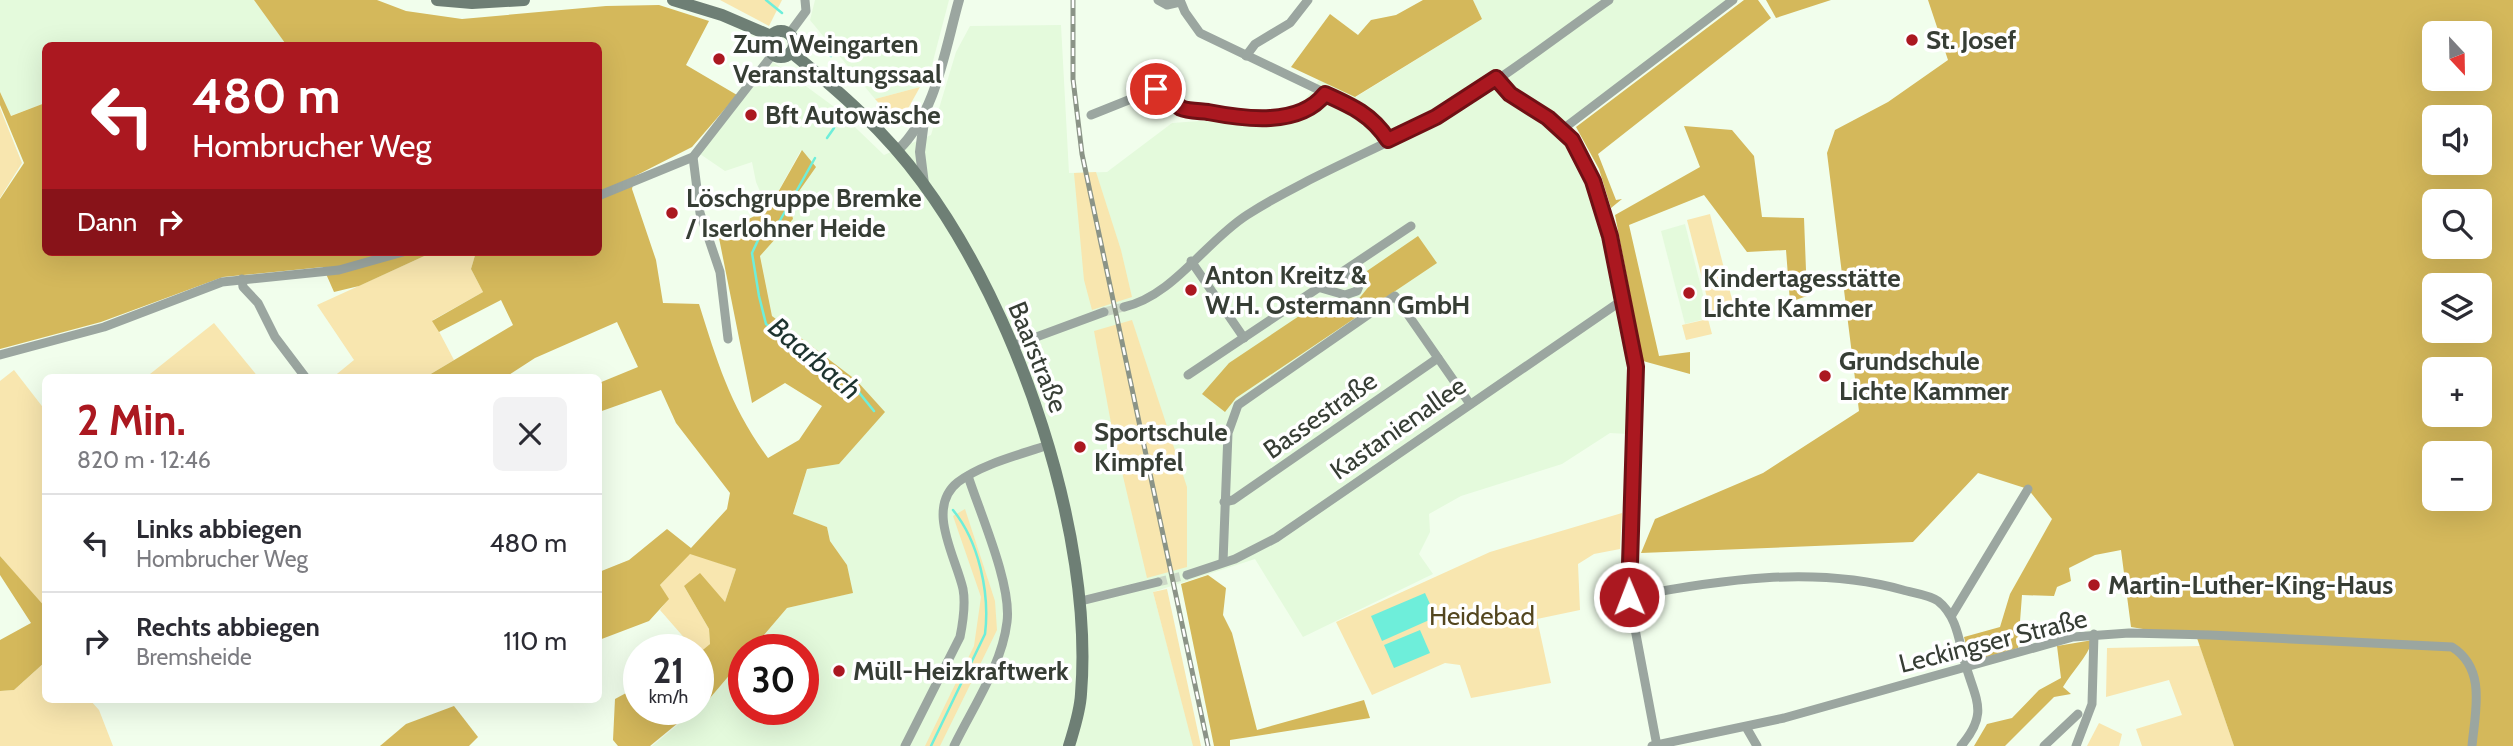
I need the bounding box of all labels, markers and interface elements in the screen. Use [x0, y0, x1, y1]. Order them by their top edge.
north arrow [2422, 21, 2492, 91]
map controls [2422, 21, 2492, 511]
place label: St. Josef [1926, 24, 2017, 56]
place label: Zum Weingarten Veranstaltungssaal [733, 28, 942, 90]
marker: St. Josef [1904, 32, 1920, 48]
marker: Zum Weingarten Veranstaltungssaal [711, 51, 727, 67]
pin [1126, 59, 1186, 119]
text: 480 m [192, 66, 340, 125]
icon: left [77, 70, 168, 161]
icon: arrive [1137, 70, 1175, 108]
place label: Bft Autowäsche [765, 99, 941, 131]
button: sound [2422, 105, 2492, 175]
marker: Bft Autowäsche [743, 107, 759, 123]
text: Hombrucher Weg [192, 126, 431, 165]
place label: Löschgruppe Bremke / Iserlohner Heide [685, 182, 922, 244]
button: search [2422, 189, 2492, 259]
icon: right [151, 203, 189, 241]
marker: Löschgruppe Bremke / Iserlohner Heide [664, 205, 680, 221]
text: Dann [77, 206, 137, 238]
place label: Anton Kreitz & W.H. Ostermann GmbH [1205, 259, 1470, 321]
place label: Kindertagesstätte Lichte Kammer [1703, 262, 1901, 324]
button: layers [2422, 273, 2492, 343]
marker: Anton Kreitz & W.H. Ostermann GmbH [1183, 282, 1199, 298]
marker: Kindertagesstätte Lichte Kammer [1681, 285, 1697, 301]
street label: Baarstraße [1001, 297, 1075, 417]
water label: Baarbach [762, 310, 868, 406]
place label: Grundschule Lichte Kammer [1839, 345, 2009, 407]
button: + [2422, 357, 2492, 427]
street label: Bassestraße [1257, 364, 1383, 466]
marker: Grundschule Lichte Kammer [1817, 368, 1833, 384]
street label: Kastanienallee [1324, 369, 1472, 487]
text: 2 Min. [77, 394, 186, 446]
button: close [493, 397, 567, 471]
place label: Sportschule Kimpfel [1094, 416, 1228, 478]
marker: Sportschule Kimpfel [1072, 439, 1088, 455]
button: − [2422, 441, 2492, 511]
text: 820 m · 12:46 [77, 446, 211, 474]
text: Links abbiegen [136, 513, 302, 545]
icon: left [77, 524, 115, 562]
text: 480 m [489, 527, 567, 559]
text: Hombrucher Weg [136, 545, 308, 573]
position arrow [1592, 560, 1666, 634]
place label: Martin-Luther-King-Haus [2108, 569, 2393, 601]
marker: Martin-Luther-King-Haus [2086, 577, 2102, 593]
park label: Heidebad [1429, 600, 1535, 632]
street label: Leckingser Straße [1896, 602, 2090, 680]
text: Rechts abbiegen [136, 611, 320, 643]
icon: right [77, 622, 115, 660]
text: 110 m [503, 625, 567, 657]
speed limit sign: 30 [728, 634, 819, 725]
text: Bremsheide [136, 643, 252, 671]
text: 21 [653, 649, 684, 692]
place label: Müll-Heizkraftwerk [853, 655, 1069, 687]
marker: Müll-Heizkraftwerk [831, 663, 847, 679]
text: km/h [649, 686, 688, 708]

